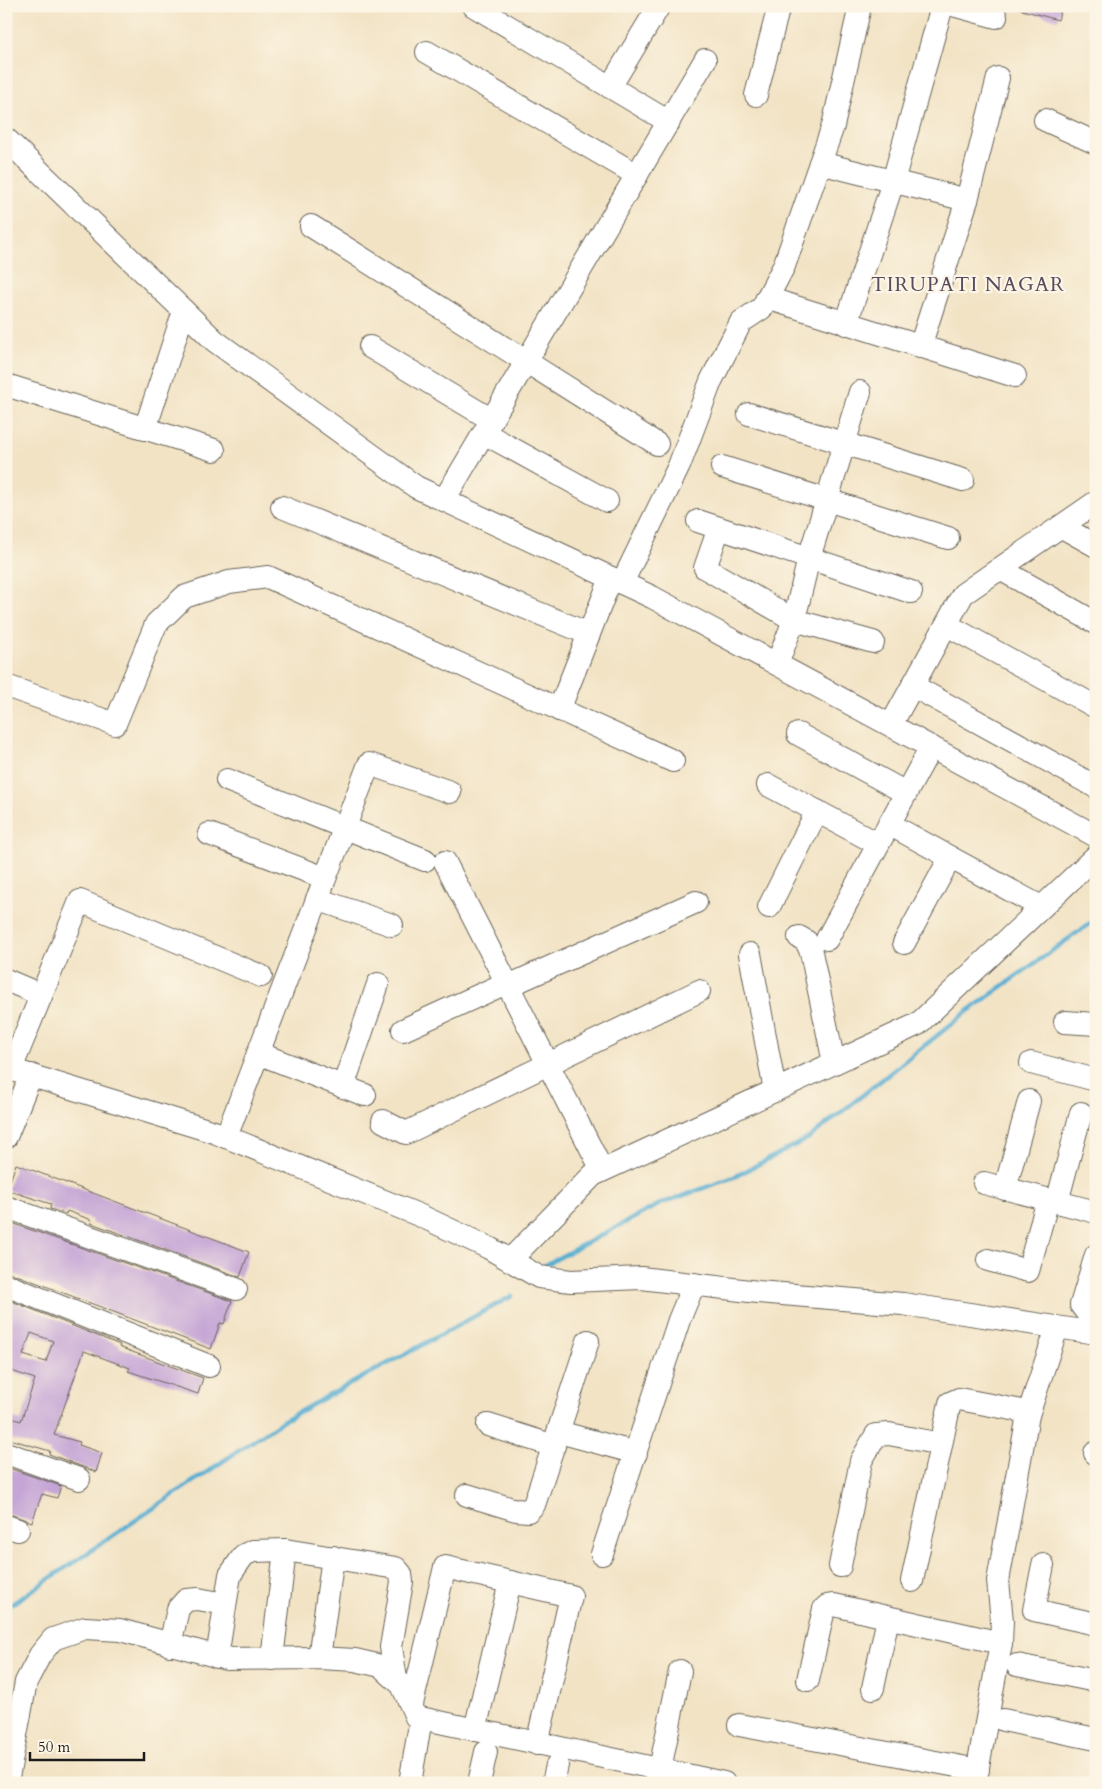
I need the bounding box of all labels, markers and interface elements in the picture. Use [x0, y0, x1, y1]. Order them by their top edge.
district label: TIRUPATI NAGAR [871, 271, 1065, 298]
scale bar [30, 1729, 144, 1761]
text: 50 m [38, 1737, 70, 1757]

